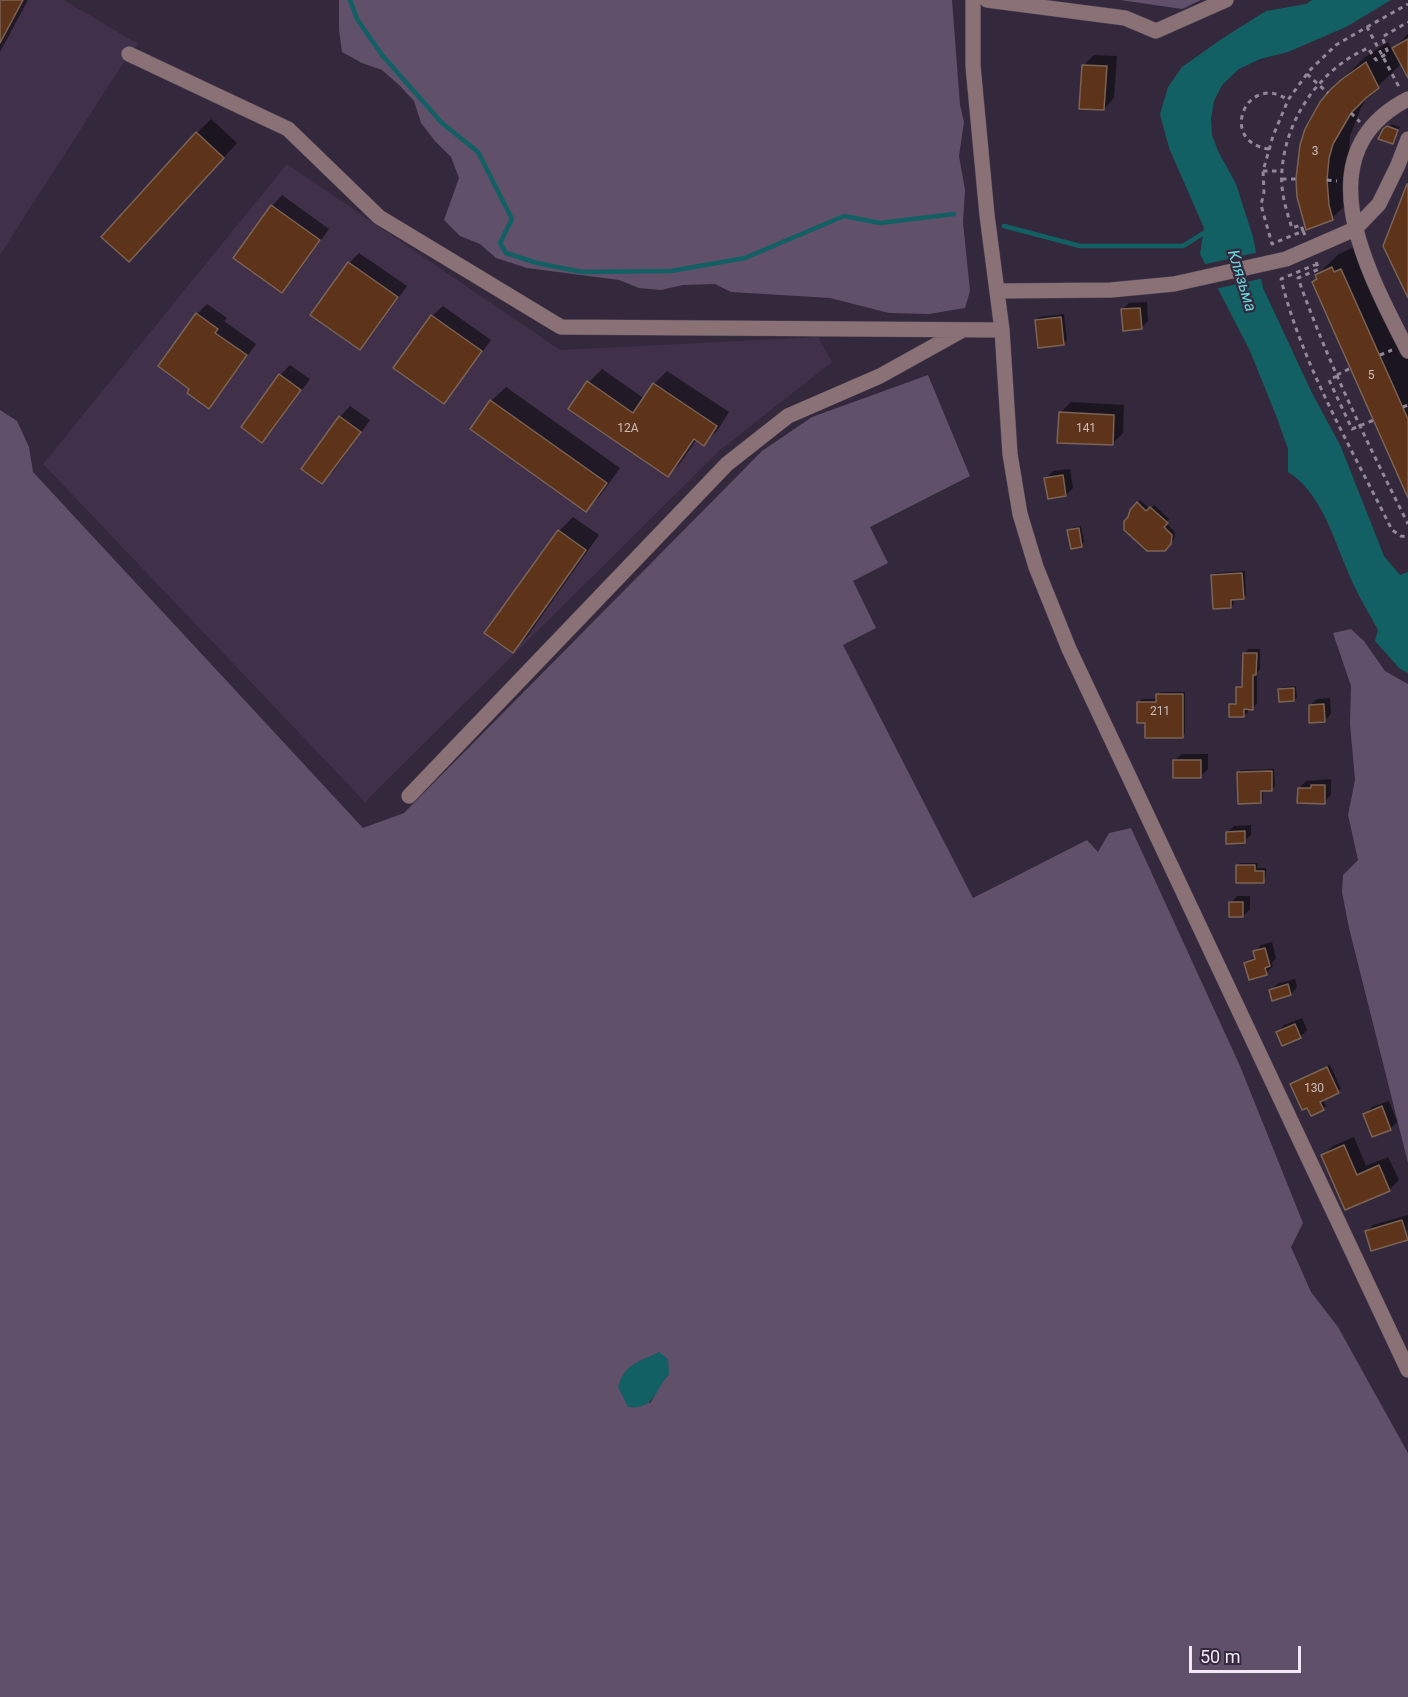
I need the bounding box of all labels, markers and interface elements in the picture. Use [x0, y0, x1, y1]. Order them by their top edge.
house number: 3 [1312, 145, 1318, 159]
water label: Клязьма [1223, 248, 1259, 314]
house number: 5 [1368, 369, 1374, 383]
house number: 12А [617, 422, 639, 436]
house number: 141 [1076, 422, 1096, 436]
house number: 211 [1150, 705, 1170, 719]
house number: 130 [1304, 1082, 1324, 1096]
scale bar [1192, 1634, 1304, 1672]
text: 50 m [1200, 1646, 1240, 1667]

